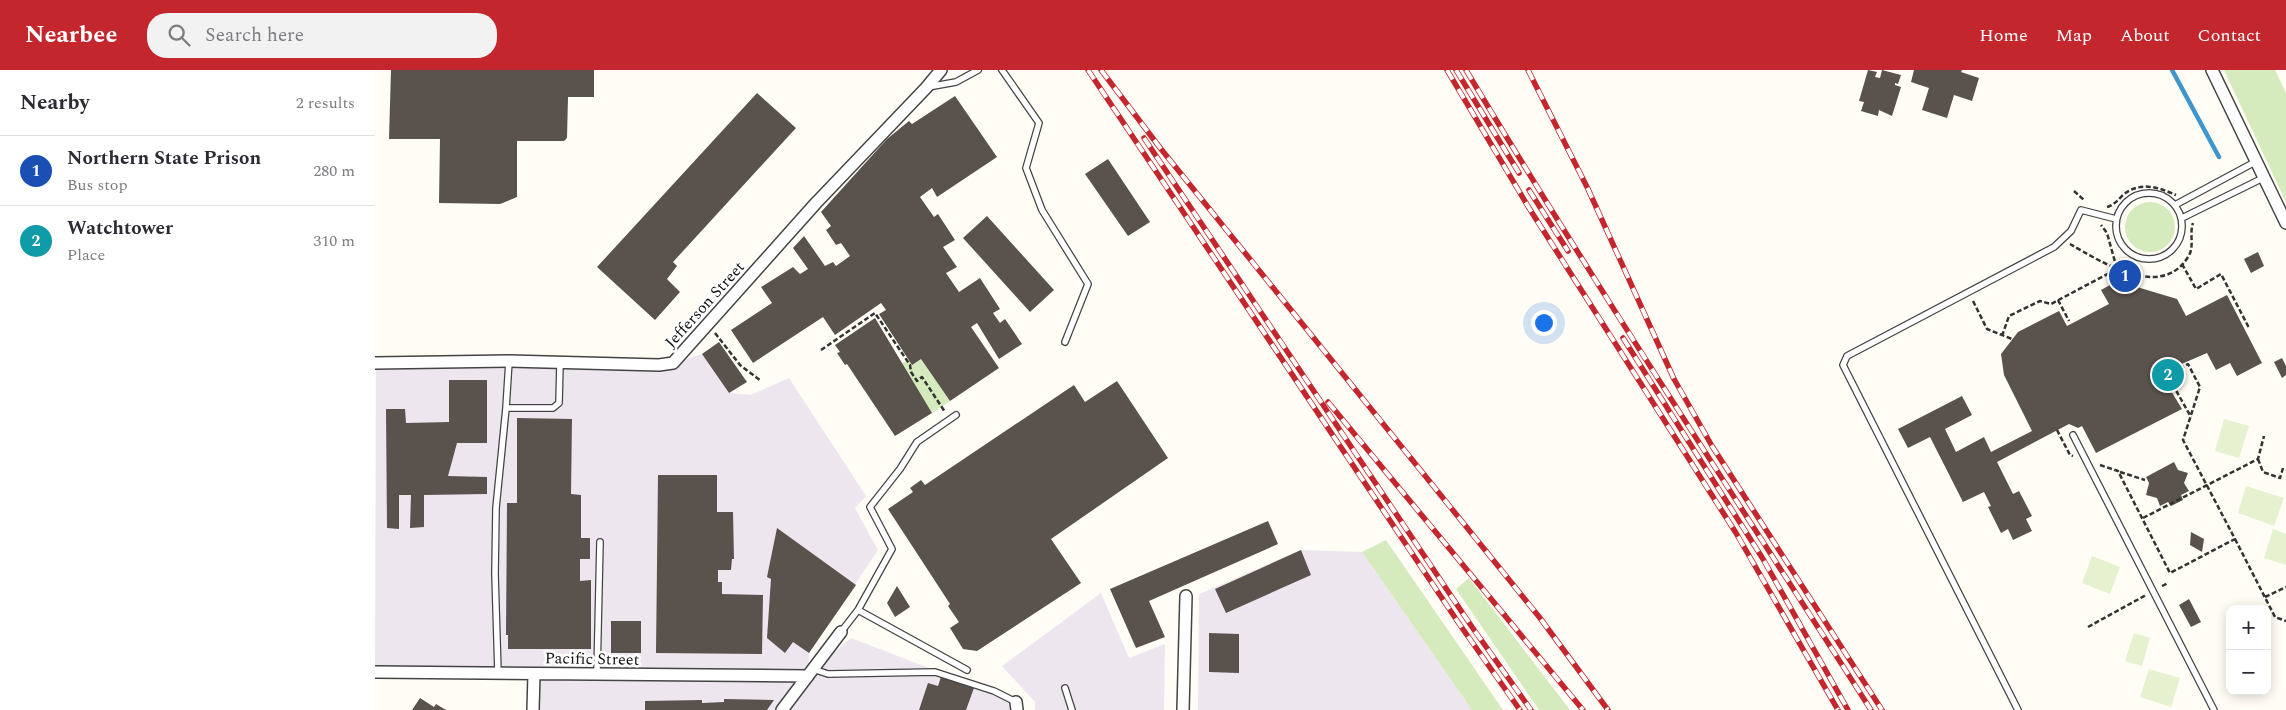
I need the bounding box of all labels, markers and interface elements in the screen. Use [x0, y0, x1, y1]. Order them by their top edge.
search box [147, 13, 497, 58]
text: Nearbee [25, 17, 117, 53]
icon: search [165, 21, 193, 49]
text: Search here [205, 21, 304, 50]
text: Home [1979, 22, 2028, 49]
text: Map [2056, 22, 2092, 49]
text: About [2120, 22, 2170, 49]
text: Contact [2198, 22, 2261, 49]
text: Nearby [20, 87, 90, 119]
text: 2 results [296, 91, 355, 115]
text: Northern State Prison [67, 144, 261, 173]
text: 1 [32, 159, 40, 183]
text: 280 m [313, 159, 355, 183]
text: Bus stop [67, 173, 128, 197]
text: Watchtower [67, 214, 173, 243]
text: 2 [32, 229, 40, 253]
text: 310 m [313, 229, 355, 253]
text: Place [67, 243, 105, 267]
street label: Jefferson Street [659, 256, 751, 353]
pin: 1 [2109, 257, 2141, 295]
your location [1531, 310, 1557, 336]
pin: 2 [2152, 356, 2184, 394]
map controls [2226, 605, 2271, 695]
button: + [2226, 605, 2271, 650]
street label: Pacific Street [545, 646, 640, 672]
button: − [2226, 650, 2271, 695]

